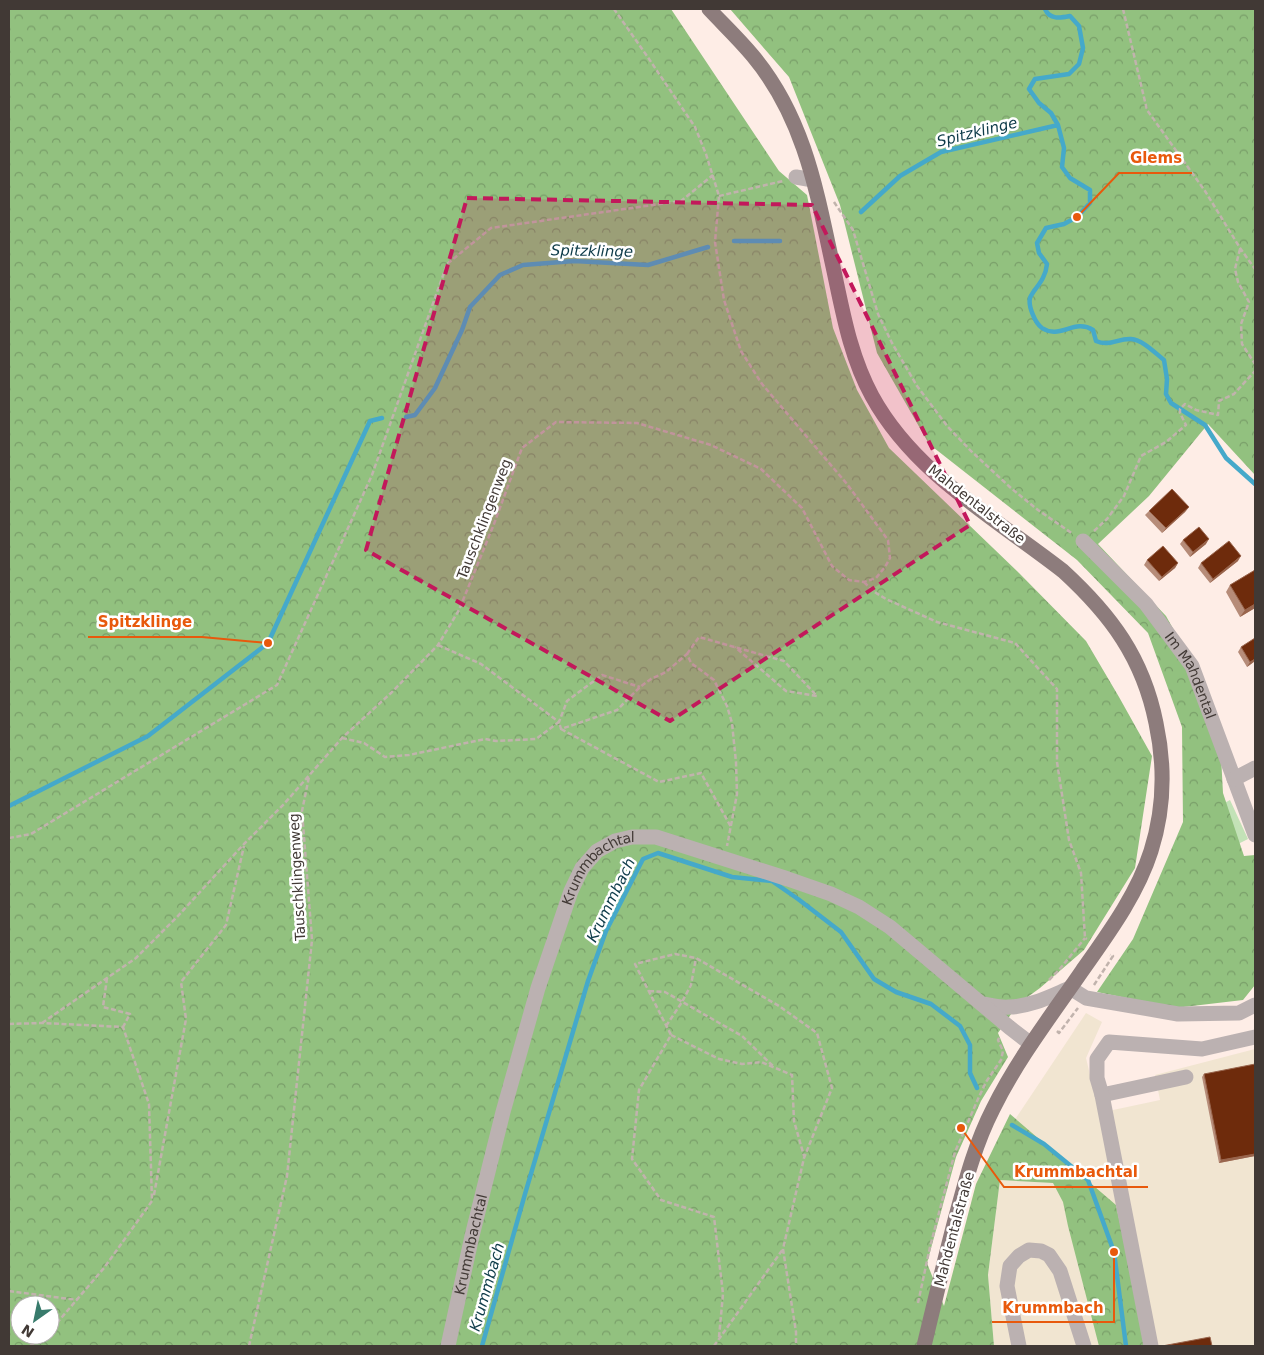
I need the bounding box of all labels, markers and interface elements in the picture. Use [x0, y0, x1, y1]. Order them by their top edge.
water label: Spitzklinge [935, 113, 1019, 151]
callout: Glems [1119, 143, 1192, 173]
text: Glems [1130, 149, 1182, 167]
water label: Spitzklinge [551, 241, 633, 261]
street label: Tauschklingenweg [453, 457, 514, 582]
street label: Mahdentalstraße [925, 461, 1029, 547]
callout: Spitzklinge [88, 607, 202, 637]
text: Spitzklinge [98, 613, 192, 631]
street label: Im Mahdental [1162, 629, 1219, 721]
street label: Tauschklingenweg [286, 813, 308, 942]
street label: Krummbachtal [559, 832, 645, 916]
water label: Krummbach [583, 855, 639, 945]
callout: Krummbachtal [1004, 1157, 1148, 1187]
text: Krummbachtal [1014, 1163, 1138, 1181]
street label: Mahdentalstraße [931, 1170, 977, 1288]
street label: Krummbachtal [451, 1193, 491, 1297]
water label: Krummbach [466, 1241, 508, 1333]
callout: Krummbach [992, 1292, 1114, 1322]
north arrow [10, 1295, 60, 1345]
text: Krummbach [1002, 1299, 1104, 1317]
text: N [19, 1321, 37, 1341]

